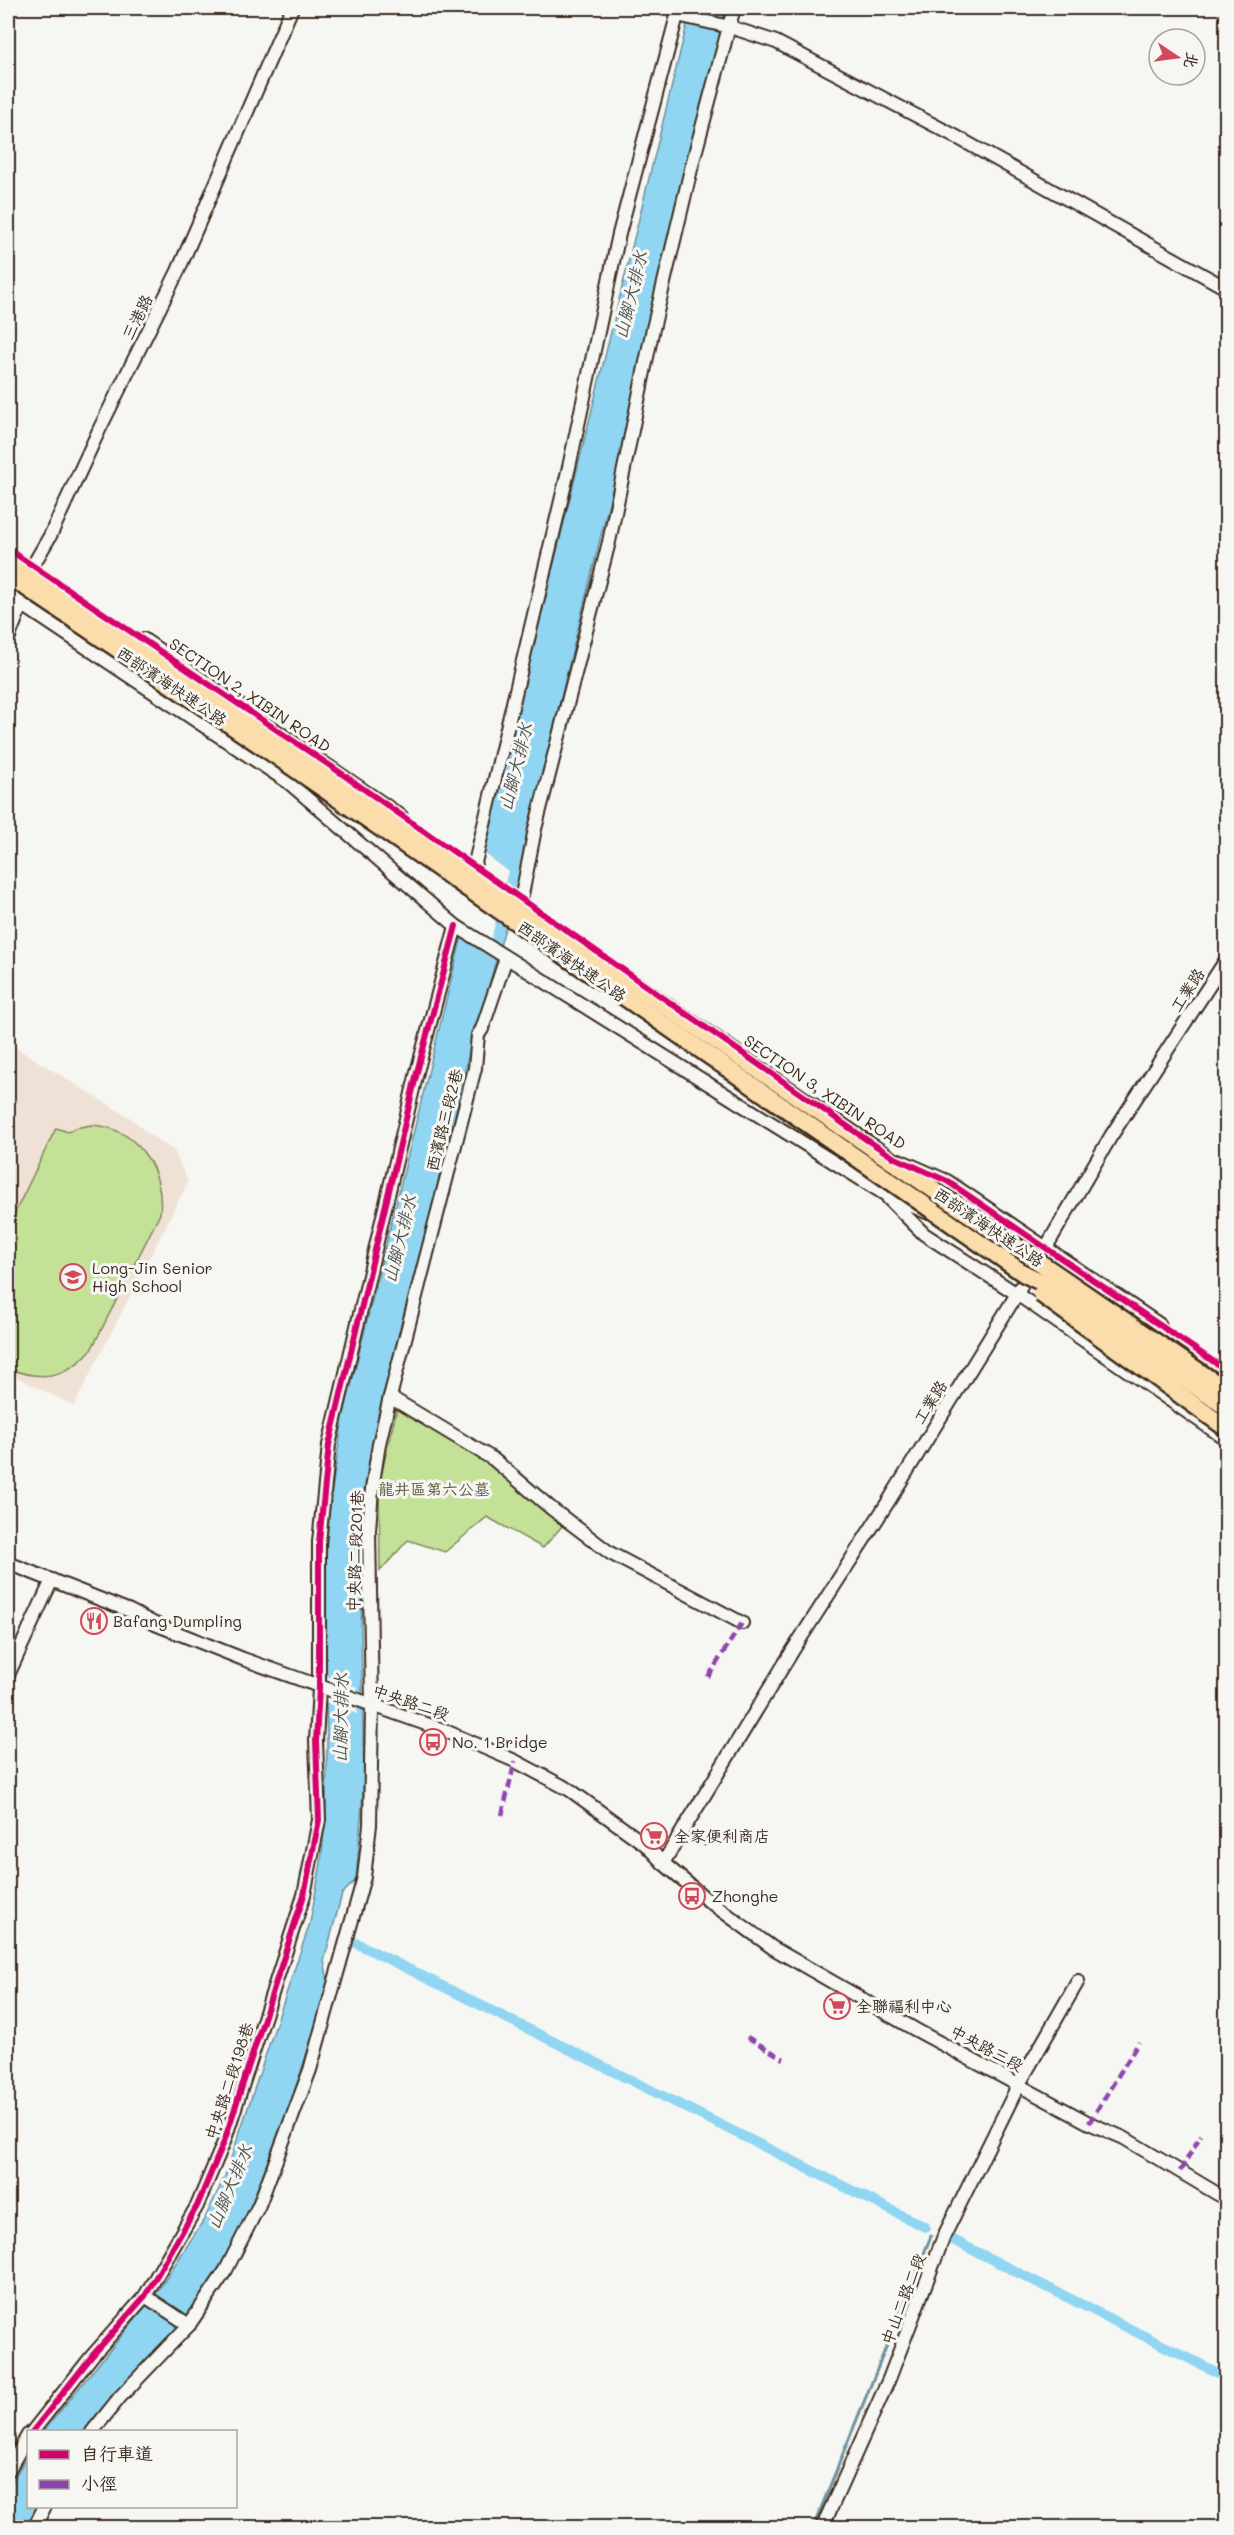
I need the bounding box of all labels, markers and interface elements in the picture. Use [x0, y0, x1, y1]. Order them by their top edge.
north arrow [1147, 27, 1207, 87]
text: 北 [1180, 50, 1204, 71]
water label: 山腳大排水 [607, 247, 653, 341]
street label: 三港路 [117, 291, 157, 343]
street label: SECTION 2, XIBIN ROAD [165, 633, 335, 757]
street label: 西部濱海快速公路 [113, 641, 231, 730]
water label: 山腳大排水 [492, 719, 538, 813]
street label: 西部濱海快速公路 [514, 915, 631, 1006]
street label: 工業路 [1165, 964, 1208, 1016]
street label: SECTION 3, XIBIN ROAD [740, 1029, 910, 1154]
street label: 西濱路三段2巷 [421, 1066, 466, 1173]
street label: 西部濱海快速公路 [930, 1182, 1048, 1271]
water label: 山腳大排水 [376, 1191, 422, 1285]
place label: Long-Jin Senior High School [92, 1257, 213, 1296]
school or university icon: Long-Jin Senior High School [58, 1262, 88, 1292]
street label: 工業路 [908, 1376, 951, 1428]
park label: 龍井區第六公墓 [378, 1478, 490, 1499]
street label: 中央路二段201巷 [342, 1490, 367, 1612]
restaurant icon: Bafang Dumpling [79, 1606, 109, 1636]
place label: Bafang Dumpling [113, 1610, 242, 1631]
water label: 山腳大排水 [327, 1672, 353, 1763]
street label: 中央路二段 [370, 1679, 452, 1724]
bus stop icon: No. 1 Bridge [418, 1727, 448, 1757]
place label: No. 1 Bridge [452, 1731, 548, 1752]
supermarket icon: 全家便利商店 [639, 1821, 669, 1851]
place label: 全家便利商店 [674, 1825, 770, 1846]
bus stop icon: Zhonghe [677, 1881, 707, 1911]
place label: Zhonghe [712, 1885, 778, 1906]
supermarket icon: 全聯福利中心 [822, 1991, 852, 2021]
place label: 全聯福利中心 [856, 1995, 952, 2016]
street label: 中央路二段198巷 [200, 2019, 257, 2142]
street label: 中央路三段 [947, 2020, 1027, 2076]
water label: 山腳大排水 [200, 2140, 258, 2233]
street label: 中山二路二段 [876, 2250, 930, 2347]
legend [27, 2430, 237, 2508]
text: 自行車道 [81, 2441, 153, 2465]
text: 小徑 [81, 2471, 117, 2495]

